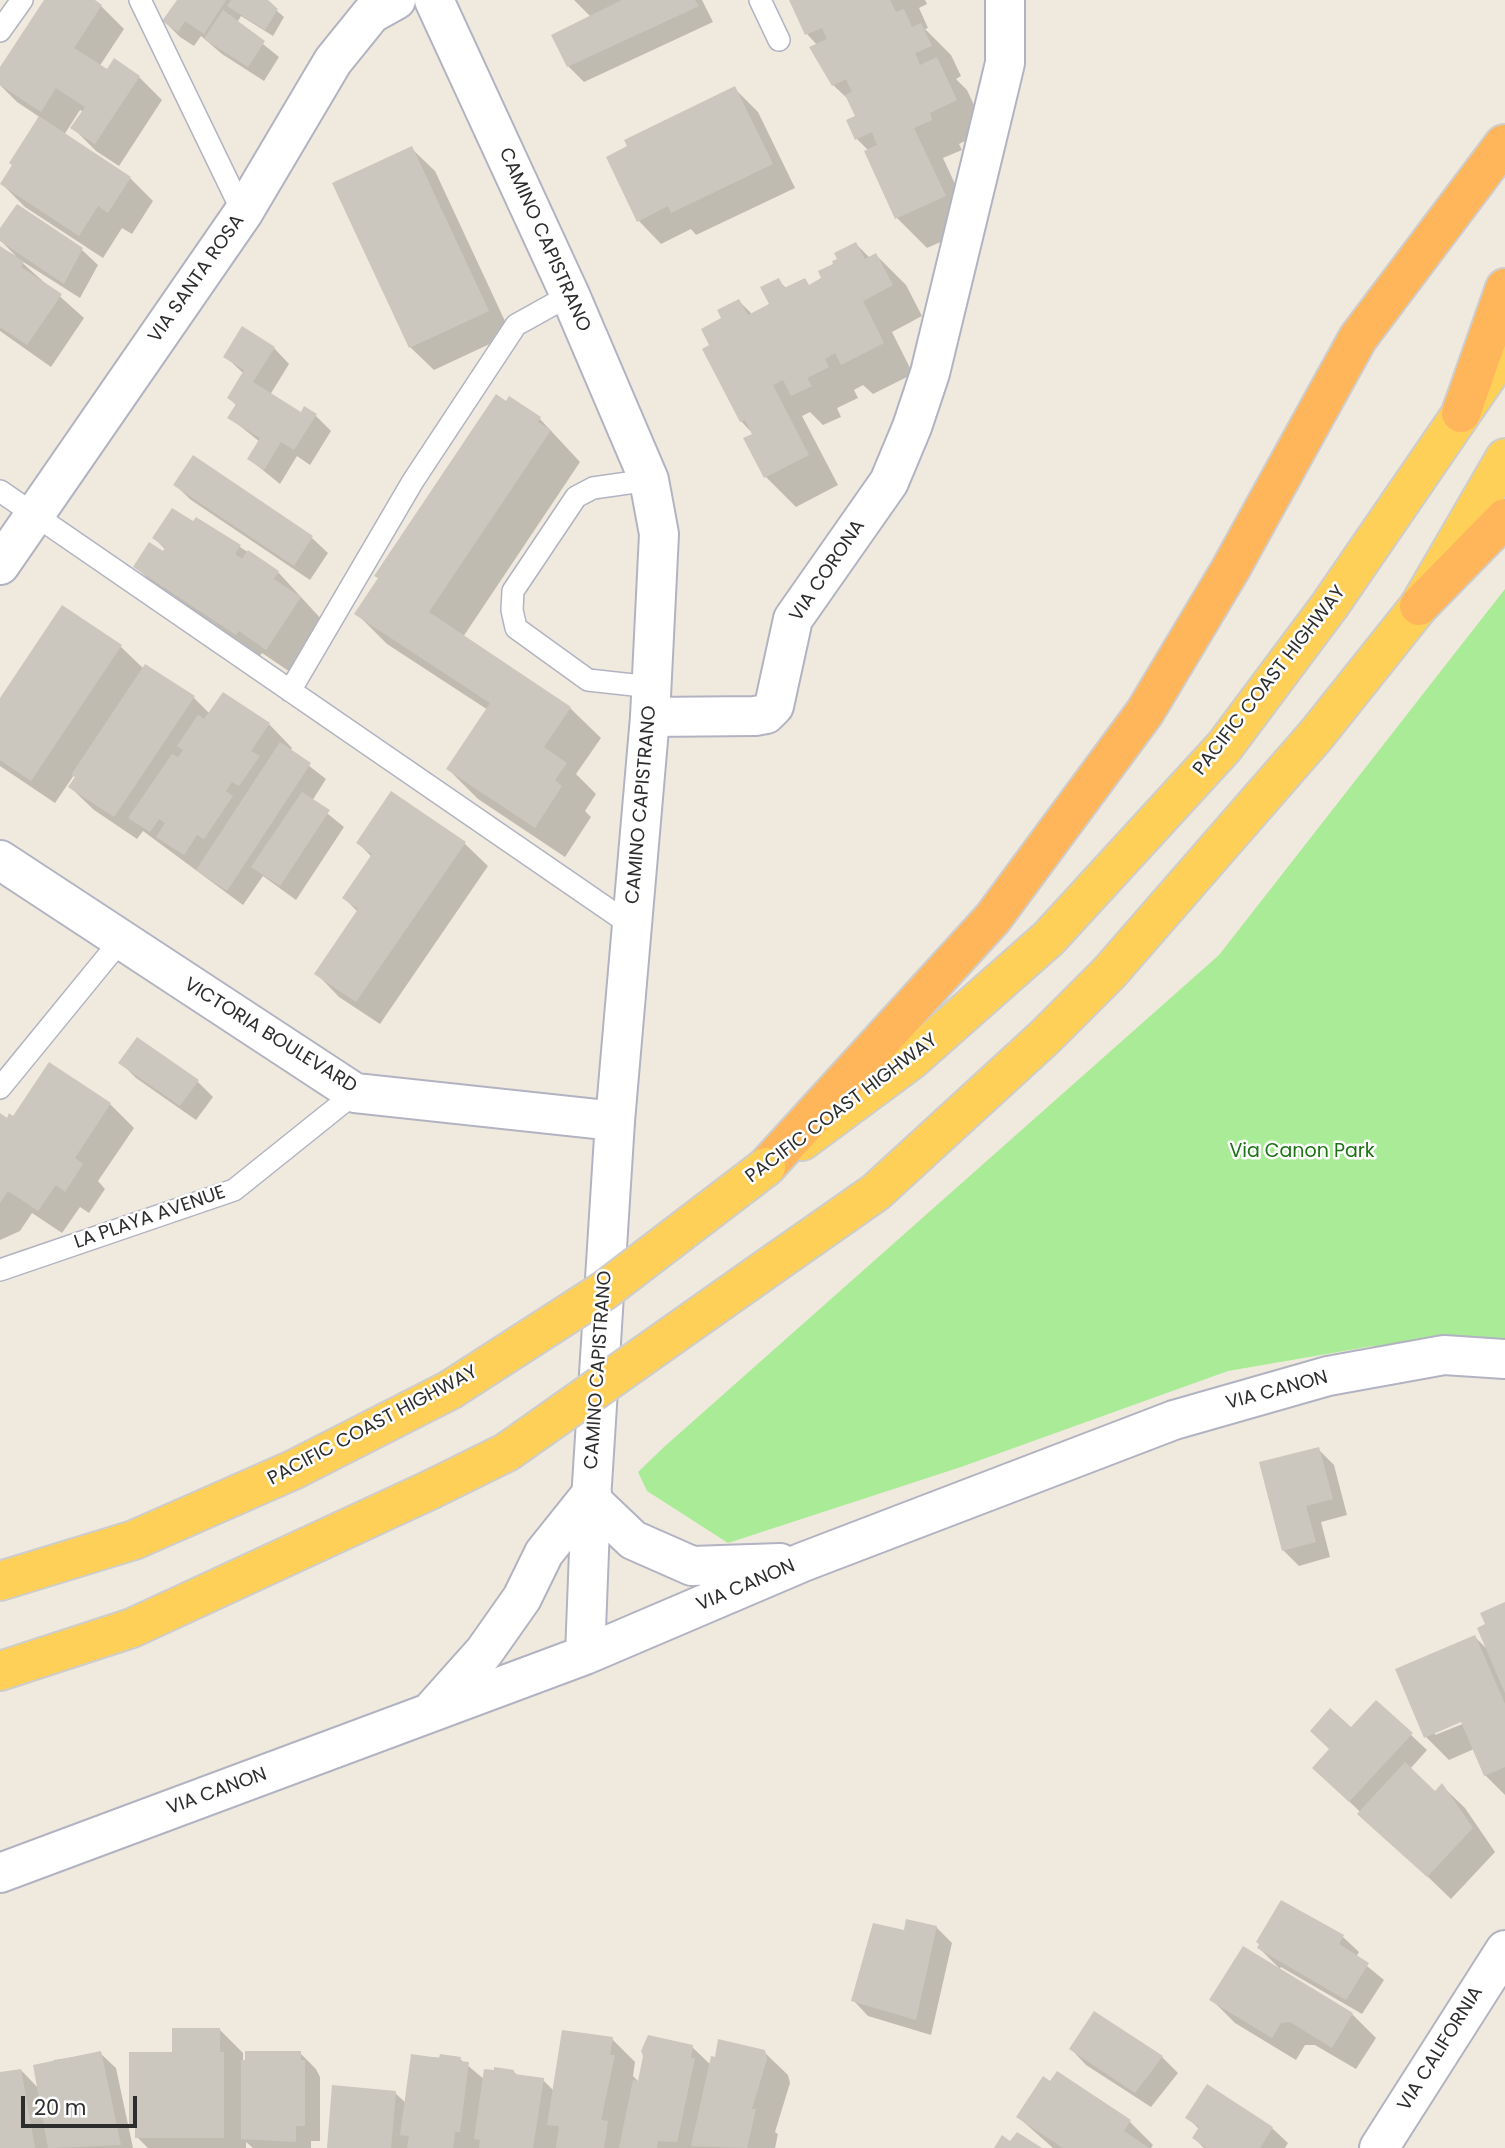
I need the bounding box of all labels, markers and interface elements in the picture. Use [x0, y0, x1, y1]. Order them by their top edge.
street label: CAMINO CAPISTRANO [493, 144, 595, 336]
street label: VIA SANTA ROSA [144, 210, 250, 348]
street label: VIA CORONA [786, 516, 870, 626]
street label: PACIFIC COAST HIGHWAY [1189, 582, 1351, 780]
street label: CAMINO CAPISTRANO [622, 705, 662, 905]
street label: VICTORIA BOULEVARD [179, 973, 361, 1099]
street label: PACIFIC COAST HIGHWAY [742, 1029, 942, 1189]
park label: Via Canon Park [1229, 1141, 1375, 1163]
street label: LA PLAYA AVENUE [71, 1181, 229, 1255]
street label: CAMINO CAPISTRANO [581, 1270, 617, 1470]
street label: PACIFIC COAST HIGHWAY [264, 1361, 482, 1491]
street label: VIA CANON [1224, 1366, 1330, 1416]
street label: VIA CANON [693, 1555, 799, 1617]
street label: VIA CANON [164, 1763, 270, 1821]
street label: VIA CALIFORNIA [1394, 1982, 1488, 2116]
scale bar [24, 2082, 140, 2126]
text: 20 m [34, 2093, 87, 2122]

